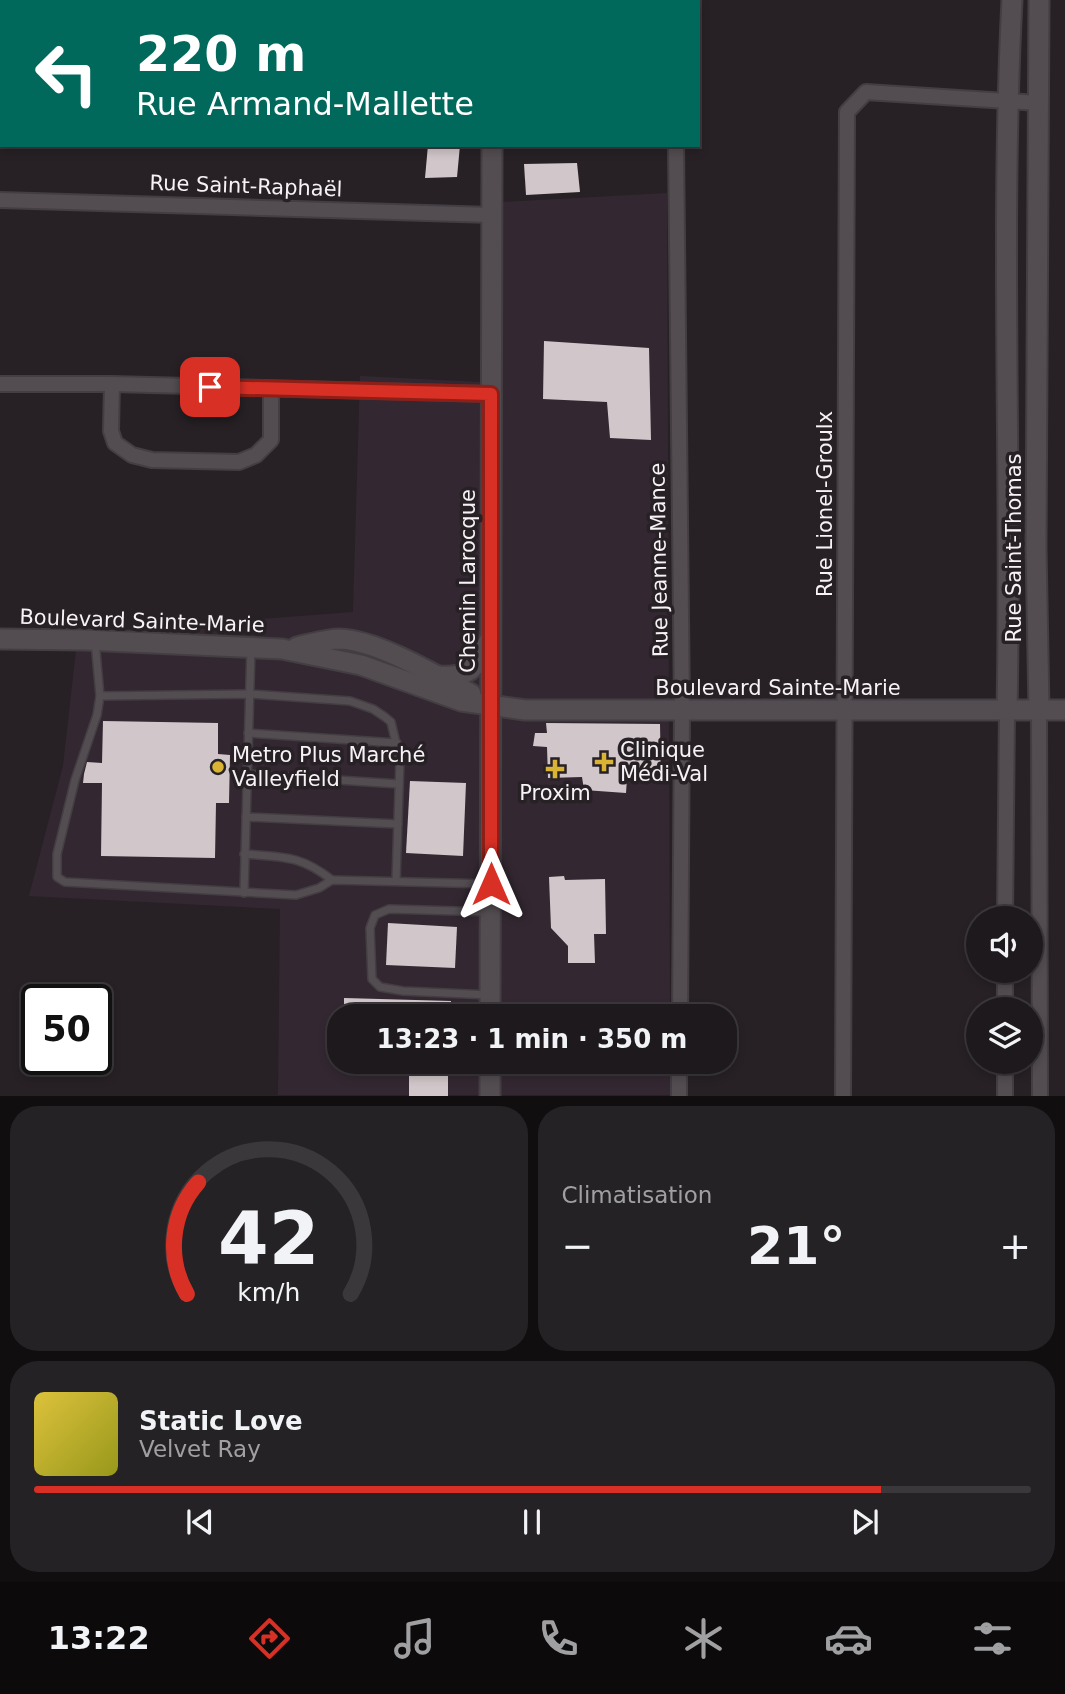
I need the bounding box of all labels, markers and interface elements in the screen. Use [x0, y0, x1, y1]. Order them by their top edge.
text: 220 m [136, 26, 306, 83]
icon: left [21, 28, 112, 119]
text: Rue Armand-Mallette [136, 85, 474, 123]
street label: Rue Saint-Raphaël [149, 171, 343, 201]
pin [180, 357, 240, 417]
icon: arrive [191, 368, 229, 406]
street label: Rue Lionel-Groulx [813, 411, 837, 597]
street label: Rue Saint-Thomas [1002, 453, 1026, 643]
street label: Rue Jeanne-Mance [645, 463, 673, 657]
street label: Chemin Larocque [456, 489, 480, 673]
street label: Boulevard Sainte-Marie [19, 605, 265, 637]
street label: Boulevard Sainte-Marie [655, 676, 901, 700]
place label: Clinique Médi-Val [620, 738, 708, 786]
place label: Metro Plus Marché Valleyfield [232, 743, 425, 791]
marker: Clinique Médi-Val [594, 752, 614, 772]
marker: Metro Plus Marché Valleyfield [210, 759, 226, 775]
marker: Proxim [547, 761, 563, 777]
place label: Proxim [519, 781, 591, 805]
position arrow [454, 847, 528, 921]
map controls [966, 906, 1043, 1074]
button: sound [966, 906, 1043, 983]
speed limit sign: 50 [21, 984, 112, 1075]
button: layers [966, 997, 1043, 1074]
text: 13:23 · 1 min · 350 m [377, 1024, 687, 1054]
text: Climatisation [562, 1182, 712, 1208]
text: 42 [218, 1197, 319, 1282]
text: 21° [747, 1216, 845, 1276]
text: − [562, 1224, 593, 1268]
text: + [999, 1224, 1031, 1268]
text: km/h [237, 1278, 300, 1307]
text: Static Love [139, 1406, 303, 1436]
text: Velvet Ray [139, 1436, 261, 1462]
icon: previous [181, 1503, 219, 1541]
icon: pause [513, 1503, 551, 1541]
icon: next [846, 1503, 884, 1541]
icon: directions [245, 1614, 294, 1663]
icon: music [390, 1614, 439, 1663]
icon: phone [534, 1614, 583, 1663]
icon: climate [679, 1614, 728, 1663]
icon: car [824, 1614, 873, 1663]
icon: filters [968, 1614, 1017, 1663]
text: 13:22 [48, 1619, 150, 1657]

